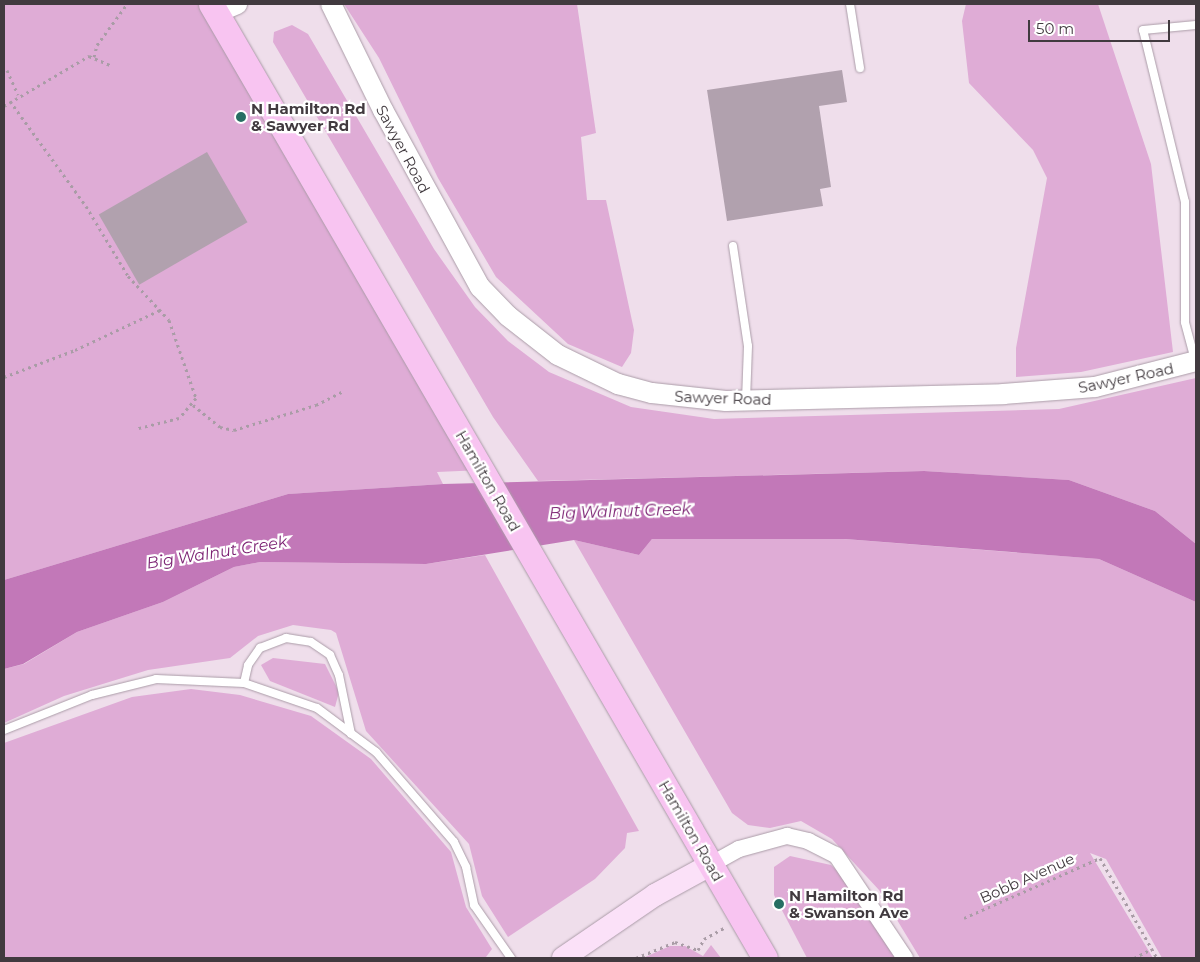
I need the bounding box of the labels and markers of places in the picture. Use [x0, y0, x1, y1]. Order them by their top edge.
place label: N Hamilton Rd & Sawyer Rd [251, 99, 366, 134]
marker: N Hamilton Rd & Sawyer Rd [235, 111, 247, 123]
place label: N Hamilton Rd & Swanson Ave [789, 886, 909, 921]
marker: N Hamilton Rd & Swanson Ave [773, 898, 785, 910]

